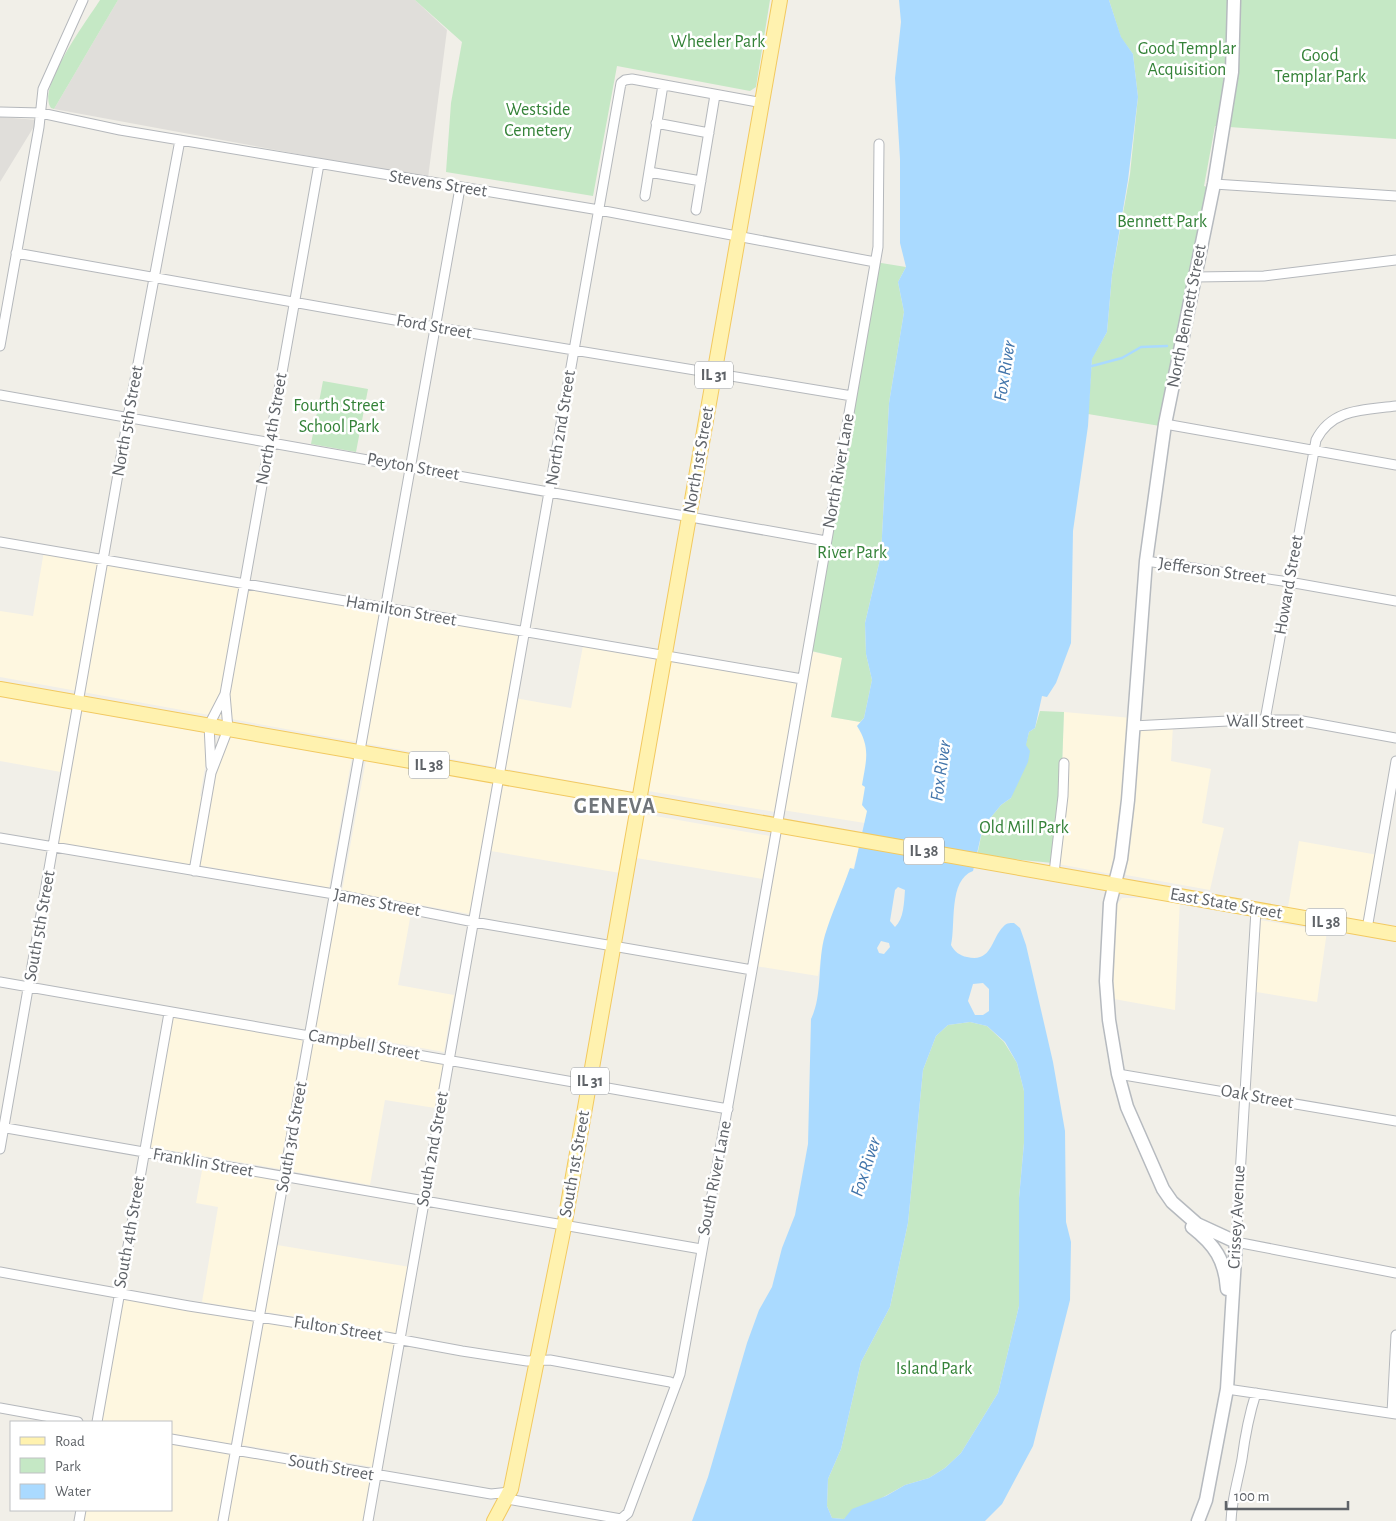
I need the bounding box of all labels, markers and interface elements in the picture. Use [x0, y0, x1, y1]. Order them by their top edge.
park label: Wheeler Park [671, 33, 766, 51]
park label: Good Templar Acquisition [1138, 40, 1236, 79]
park label: Good Templar Park [1274, 47, 1367, 86]
park label: Westside Cemetery [504, 101, 572, 140]
street label: Stevens Street [388, 167, 489, 201]
park label: Bennett Park [1117, 213, 1208, 231]
street label: North Bennett Street [1164, 242, 1210, 389]
street label: Ford Street [395, 312, 473, 343]
water label: Fox River [991, 339, 1019, 403]
road number: IL 31 [695, 362, 733, 388]
street label: North 5th Street [109, 364, 147, 478]
street label: North 2nd Street [543, 369, 579, 487]
street label: North 4th Street [253, 371, 291, 486]
park label: Fourth Street School Park [293, 397, 385, 436]
street label: North 1st Street [681, 405, 717, 515]
street label: North River Lane [820, 412, 858, 530]
street label: Peyton Street [365, 450, 461, 484]
street label: Howard Street [1271, 533, 1307, 636]
park label: River Park [817, 544, 888, 562]
street label: Jefferson Street [1157, 555, 1267, 587]
street label: Hamilton Street [344, 592, 458, 630]
street label: Wall Street [1226, 712, 1304, 732]
water label: Fox River [927, 739, 955, 802]
road number: IL 38 [409, 752, 449, 778]
district label: GENEVA [574, 795, 656, 817]
park label: Old Mill Park [979, 819, 1070, 837]
road number: IL 38 [904, 838, 944, 864]
street label: South 5th Street [21, 869, 59, 983]
street label: East State Street [1168, 885, 1284, 923]
street label: James Street [332, 886, 422, 920]
road number: IL 38 [1306, 909, 1346, 936]
street label: Campbell Street [307, 1026, 421, 1064]
road number: IL 31 [571, 1068, 609, 1094]
street label: South 3rd Street [273, 1080, 311, 1194]
street label: Oak Street [1219, 1082, 1295, 1112]
street label: South 2nd Street [414, 1090, 452, 1208]
street label: South 1st Street [557, 1109, 593, 1219]
street label: South River Lane [695, 1119, 735, 1237]
water label: Fox River [848, 1134, 885, 1199]
street label: Franklin Street [151, 1145, 255, 1181]
street label: Crissey Avenue [1225, 1165, 1249, 1269]
street label: South 4th Street [111, 1174, 149, 1289]
street label: Fulton Street [292, 1313, 384, 1345]
park label: Island Park [896, 1360, 973, 1378]
legend [10, 1421, 172, 1511]
text: Road [55, 1434, 85, 1449]
street label: South Street [287, 1452, 375, 1484]
text: Park [55, 1459, 81, 1474]
scale bar [1226, 1478, 1348, 1510]
text: Water [55, 1484, 91, 1499]
text: 100 m [1234, 1489, 1269, 1504]

